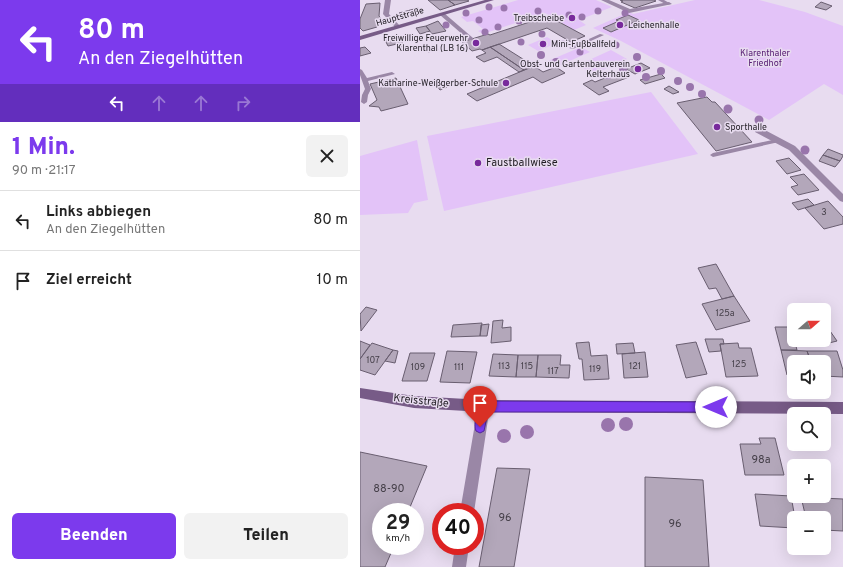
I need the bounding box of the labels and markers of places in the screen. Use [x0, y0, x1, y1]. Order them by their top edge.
place label: Treibscheibe [513, 13, 564, 24]
marker: Treibscheibe [567, 13, 577, 23]
marker: Leichenhalle [615, 20, 625, 30]
place label: Leichenhalle [628, 20, 679, 31]
place label: Freiwillige Feuerwehr Klarenthal (LB 16) [383, 33, 468, 54]
marker: Freiwillige Feuerwehr Klarenthal (LB 16) [471, 38, 481, 48]
marker: Mini-Fußballfeld [538, 39, 548, 49]
place label: Mini-Fußballfeld [551, 39, 616, 50]
place label: Obst- und Gartenbauverein Kelterhaus [520, 59, 630, 80]
marker: Obst- und Gartenbauverein Kelterhaus [633, 64, 643, 74]
place label: Katharine-Weißgerber-Schule [378, 78, 498, 89]
marker: Katharine-Weißgerber-Schule [501, 78, 511, 88]
marker: Sporthalle [712, 122, 722, 132]
place label: Sporthalle [725, 122, 767, 133]
place label: Faustballwiese [486, 156, 558, 170]
marker: Faustballwiese [473, 158, 483, 168]
pin [463, 386, 497, 427]

